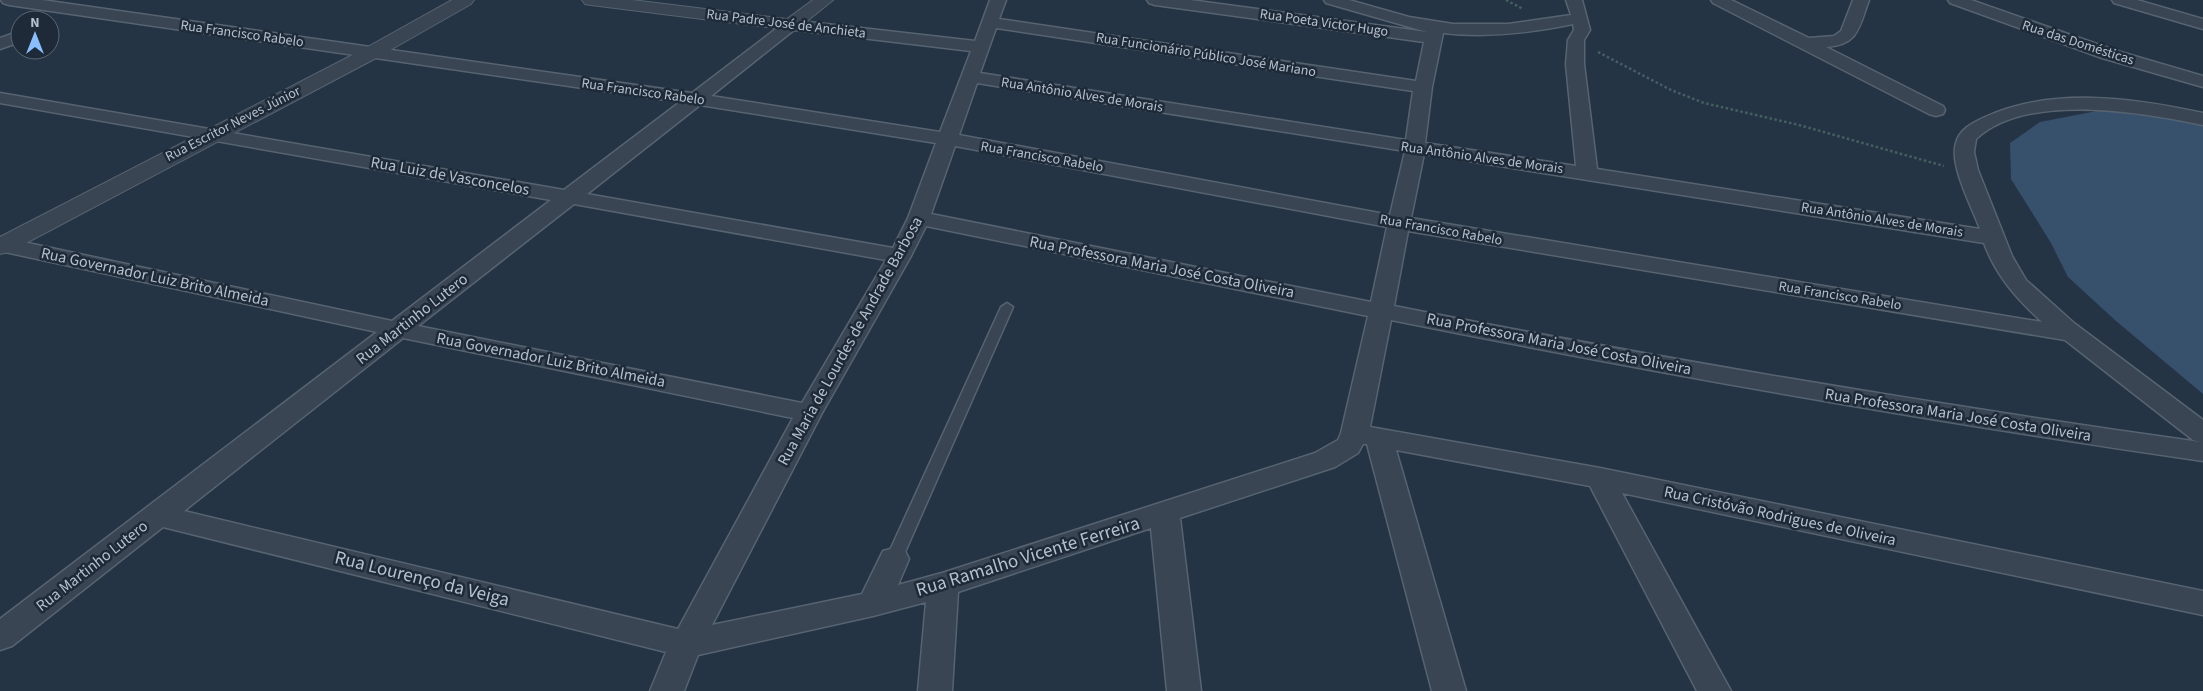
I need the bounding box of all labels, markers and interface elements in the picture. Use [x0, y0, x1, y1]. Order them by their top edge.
street label: Rua Padre José de Anchieta [705, 4, 867, 44]
street label: Rua Poeta Victor Hugo [1258, 4, 1390, 42]
north arrow [10, 10, 60, 60]
text: N [30, 13, 40, 33]
street label: Rua Francisco Rabelo [179, 15, 305, 53]
street label: Rua das Domésticas [2019, 15, 2137, 71]
street label: Rua Funcionário Público José Mariano [1094, 28, 1318, 82]
street label: Rua Antônio Alves de Morais [1000, 72, 1165, 118]
street label: Rua Francisco Rabelo [580, 73, 706, 111]
street label: Rua Escritor Neves Júnior [162, 81, 304, 167]
street label: Rua Francisco Rabelo [979, 136, 1105, 178]
street label: Rua Antônio Alves de Morais [1400, 137, 1565, 179]
street label: Rua Luiz de Vasconcelos [369, 151, 531, 201]
street label: Rua Antônio Alves de Morais [1800, 197, 1965, 243]
street label: Rua Francisco Rabelo [1378, 209, 1504, 251]
street label: Rua Maria de Lourdes de Andrade Barbosa [772, 213, 928, 469]
street label: Rua Professora Maria José Costa Oliveira [1028, 231, 1296, 303]
street label: Rua Governador Luiz Brito Almeida [39, 242, 271, 312]
street label: Rua Martinho Lutero [351, 268, 473, 370]
street label: Rua Francisco Rabelo [1777, 276, 1903, 316]
street label: Rua Professora Maria José Costa Oliveira [1425, 308, 1693, 380]
street label: Rua Governador Luiz Brito Almeida [435, 327, 667, 393]
street label: Rua Professora Maria José Costa Oliveira [1823, 383, 2093, 447]
street label: Rua Cristóvão Rodrigues de Oliveira [1662, 481, 1898, 551]
street label: Rua Ramalho Vicente Ferreira [913, 510, 1143, 604]
street label: Rua Martinho Lutero [31, 515, 153, 617]
street label: Rua Lourenço da Veiga [332, 544, 512, 614]

